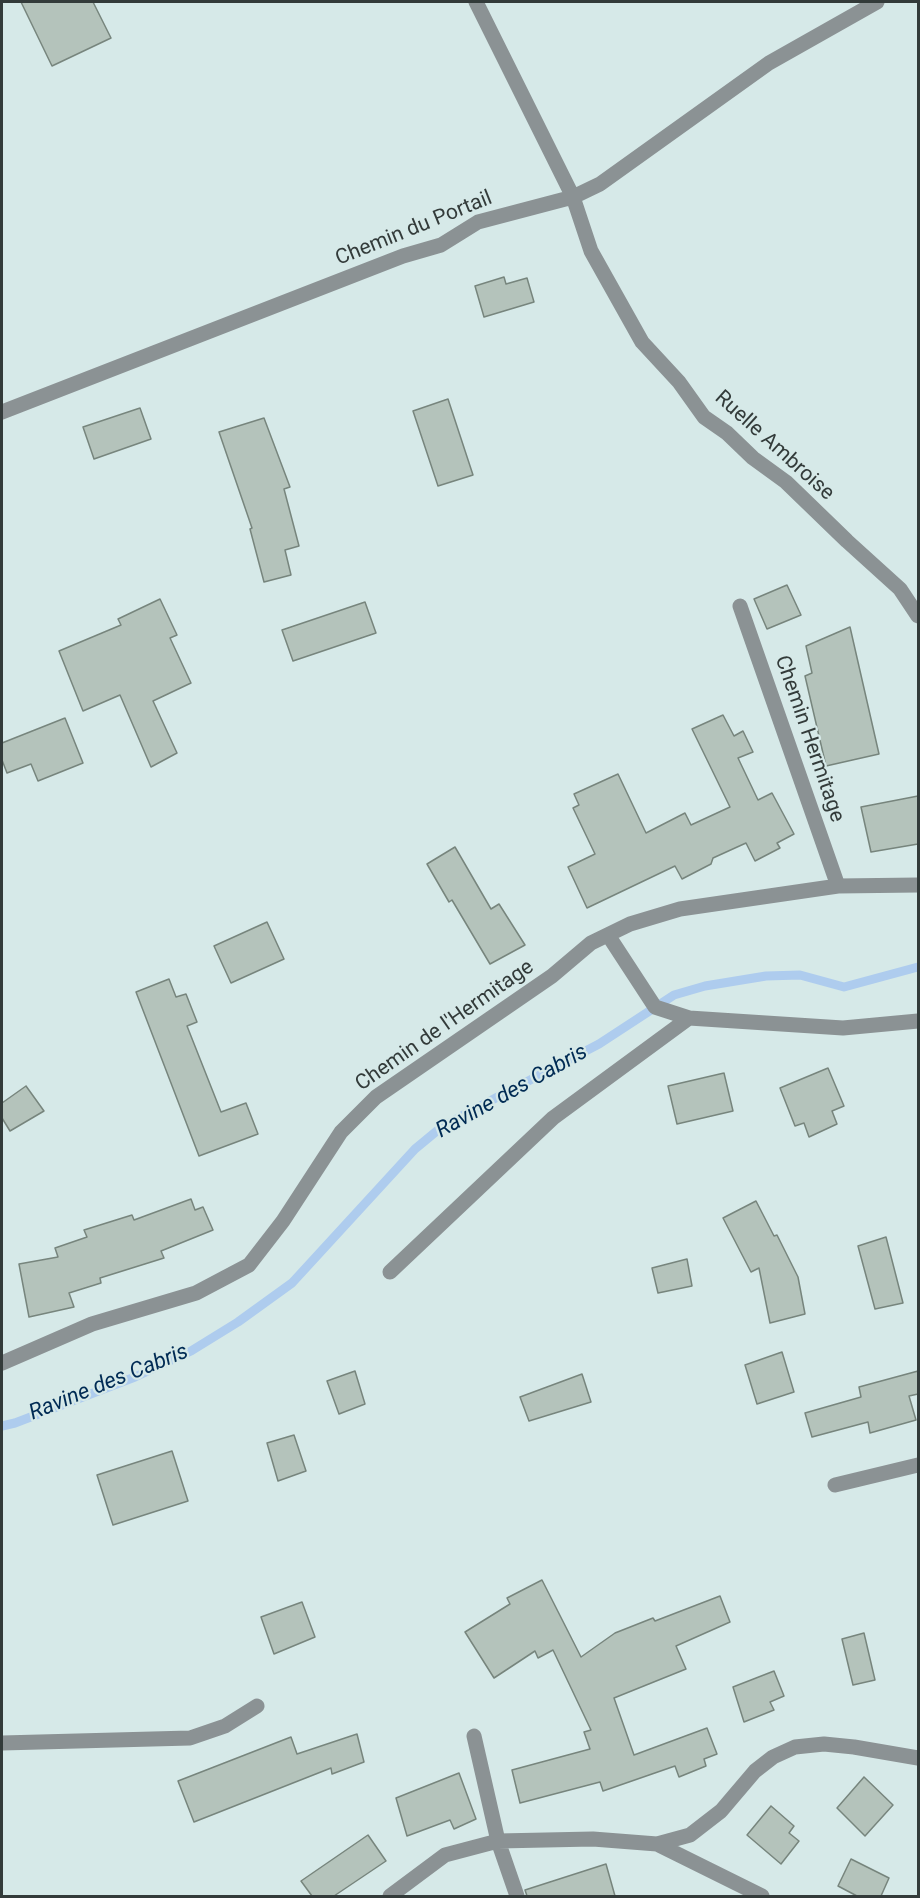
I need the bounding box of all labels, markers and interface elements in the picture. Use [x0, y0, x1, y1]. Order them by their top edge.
street label: Chemin du Portail [332, 186, 496, 272]
street label: Ruelle Ambroise [709, 386, 839, 506]
street label: Chemin Hermitage [769, 652, 849, 826]
street label: Chemin de l'Hermitage [351, 955, 539, 1097]
water label: Ravine des Cabris [432, 1039, 592, 1145]
water label: Ravine des Cabris [26, 1339, 192, 1427]

